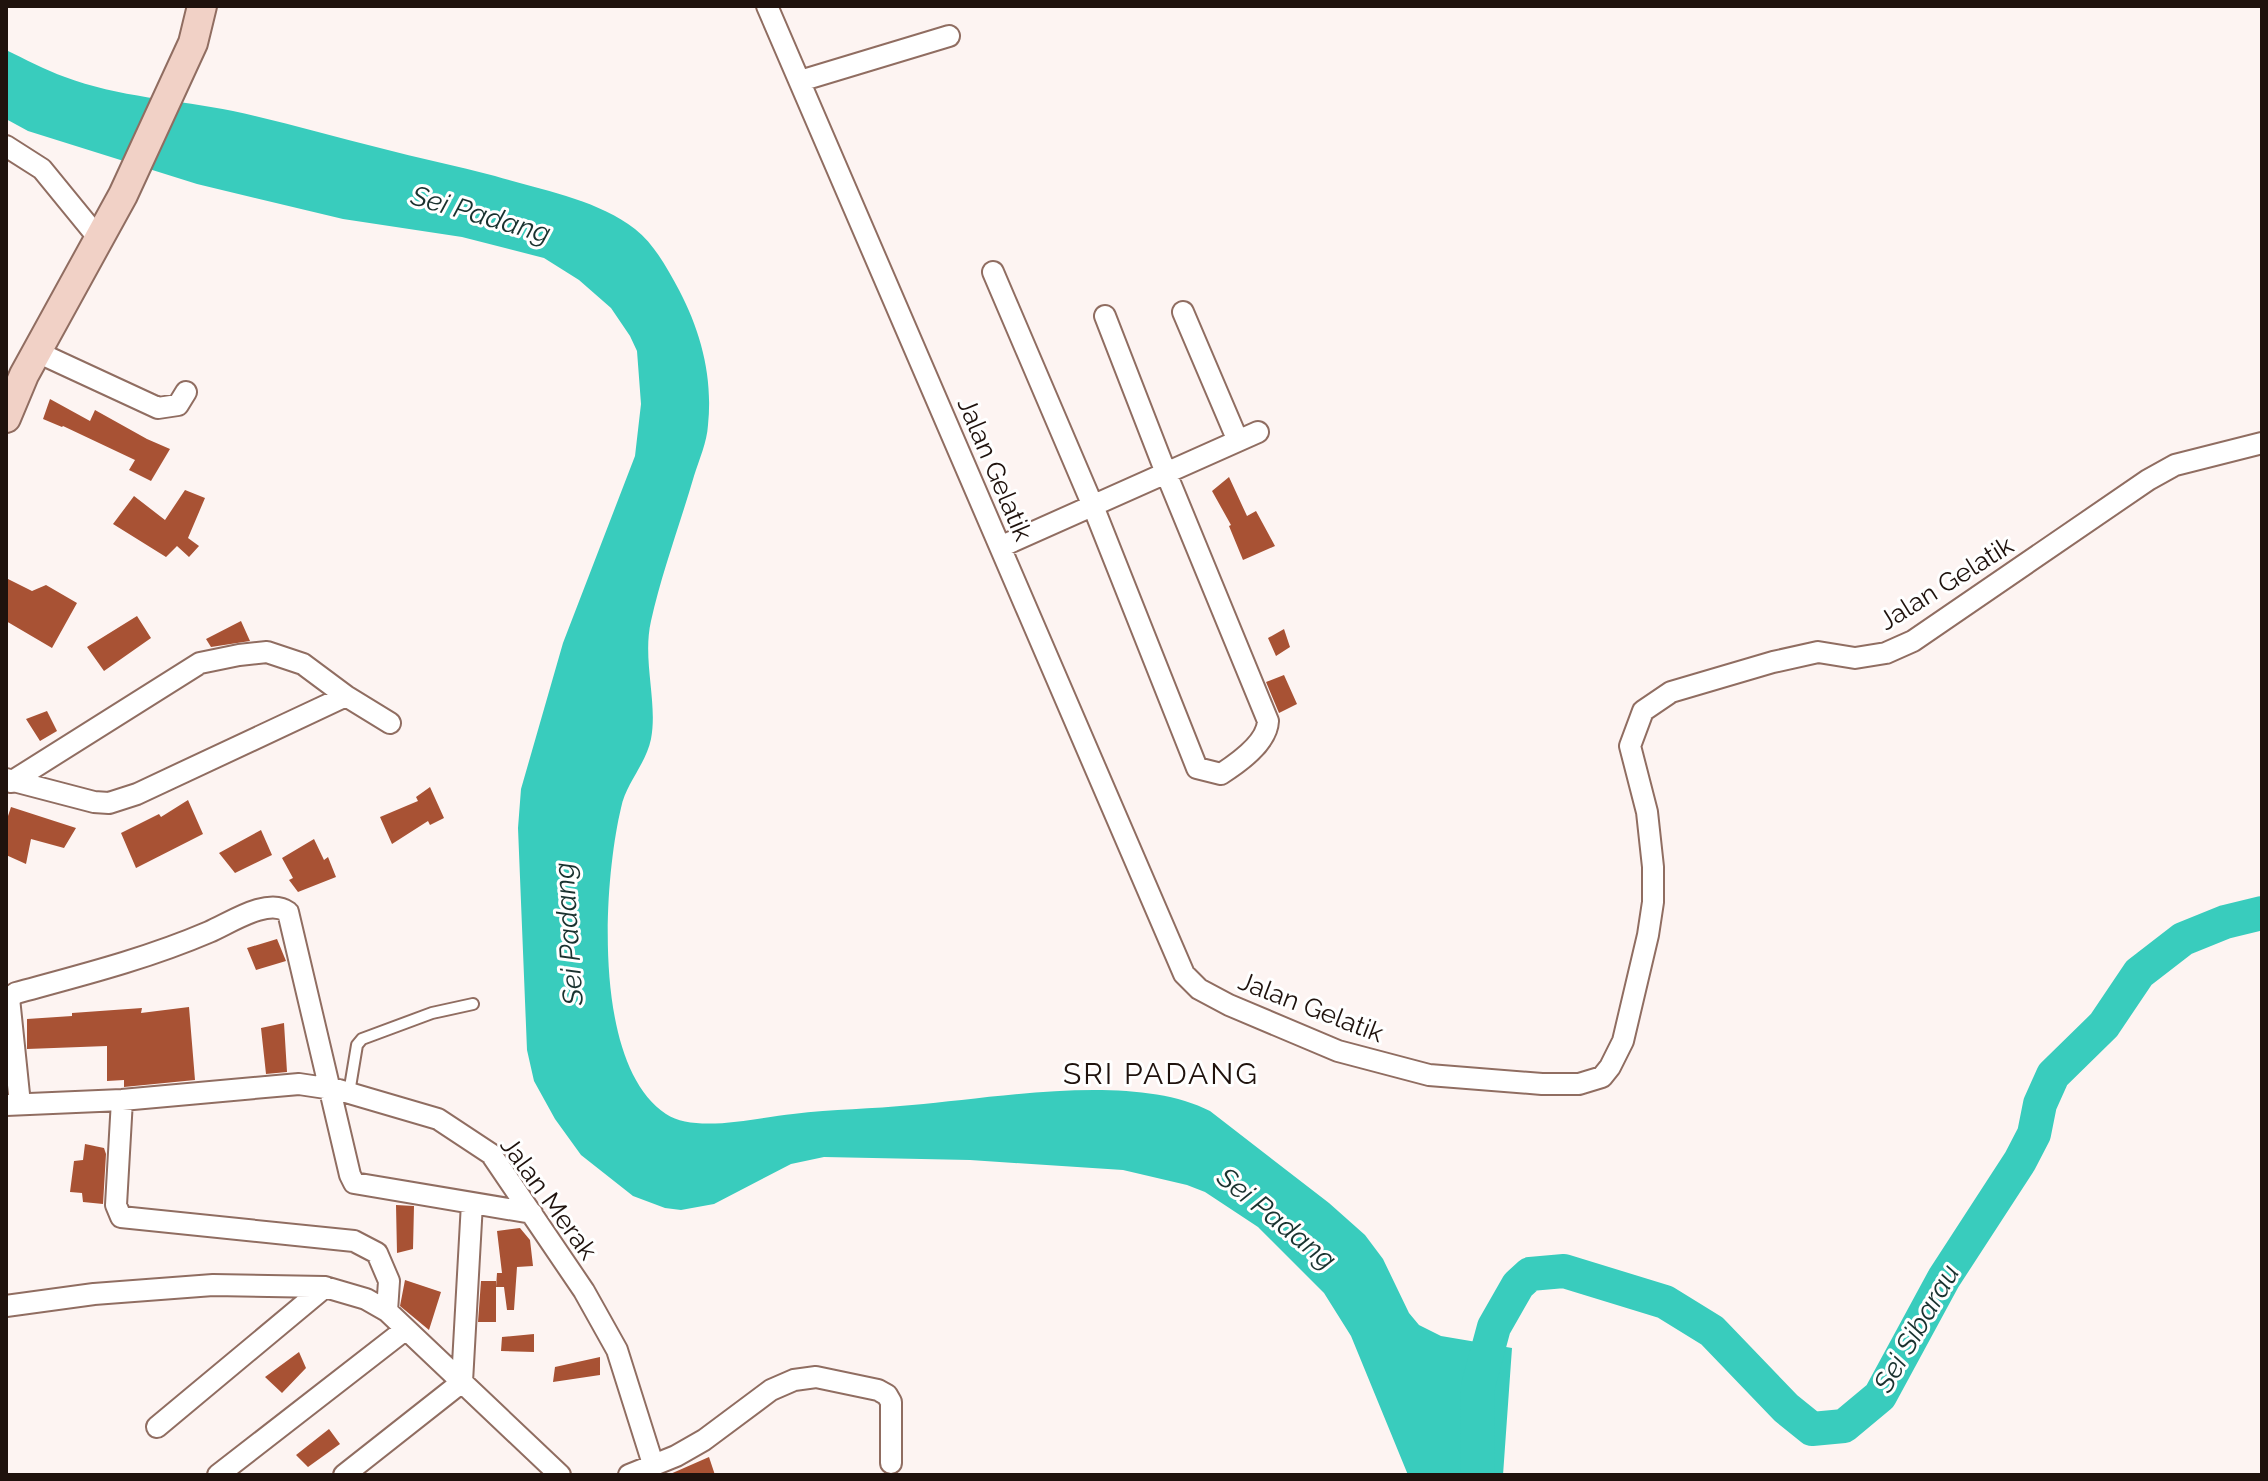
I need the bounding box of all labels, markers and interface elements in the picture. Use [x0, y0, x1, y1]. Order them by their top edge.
water label: Sei Padang [406, 179, 554, 250]
street label: Jalan Gelatik [951, 393, 1039, 545]
street label: Jalan Gelatik [1873, 530, 2019, 636]
water label: Sei Padang [547, 861, 590, 1008]
street label: Jalan Gelatik [1234, 966, 1388, 1048]
district label: SRI PADANG [1063, 1056, 1259, 1091]
street label: Jalan Merak [494, 1131, 604, 1265]
water label: Sei Padang [1210, 1160, 1343, 1276]
water label: Sei Sibarau [1866, 1259, 1966, 1399]

